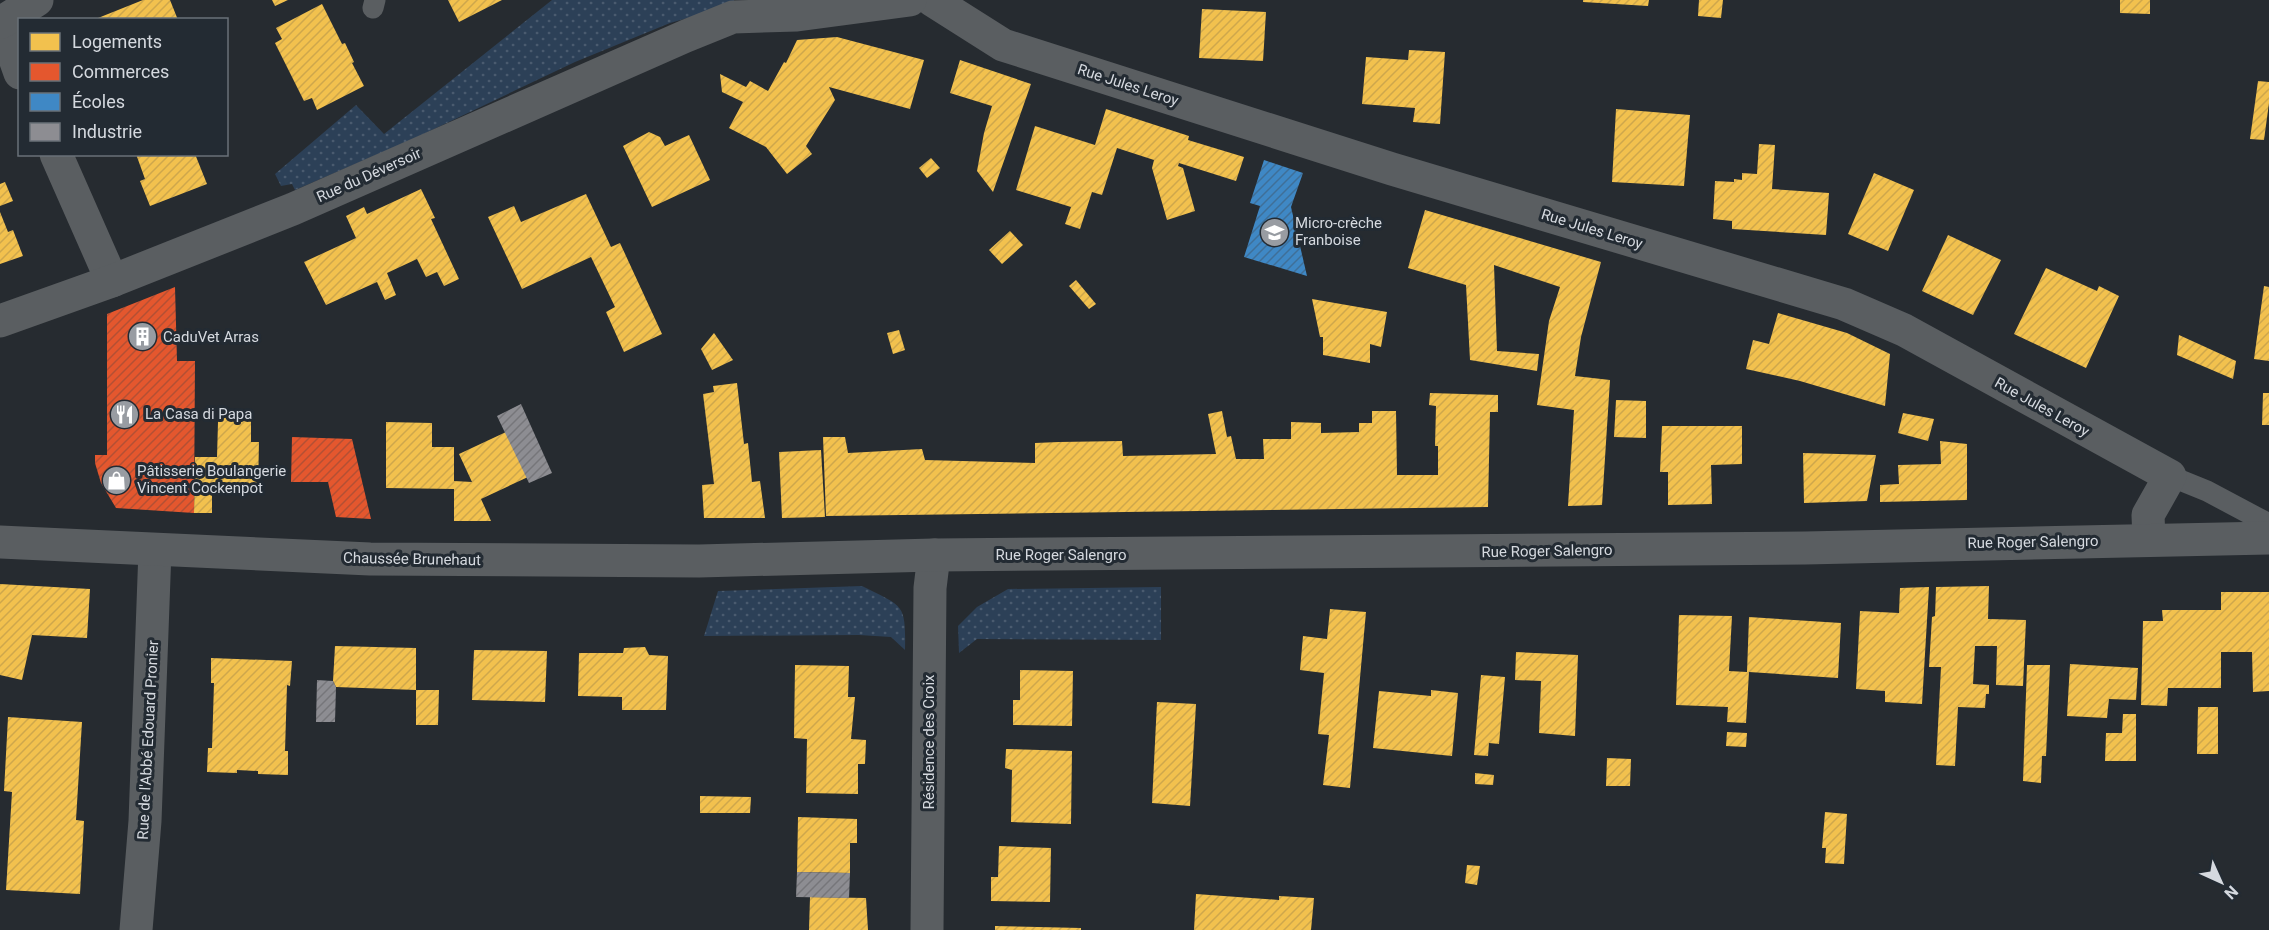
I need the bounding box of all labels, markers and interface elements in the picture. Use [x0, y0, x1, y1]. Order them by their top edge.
legend [18, 18, 228, 156]
text: Logements [72, 31, 162, 52]
street label: Rue Jules Leroy [1075, 60, 1181, 110]
text: Commerces [72, 61, 169, 82]
text: Écoles [72, 91, 125, 112]
text: Industrie [72, 121, 142, 142]
street label: Rue du Déversoir [314, 144, 424, 206]
street label: Rue Jules Leroy [1539, 205, 1645, 253]
place label: Micro-crèche Franboise [1295, 214, 1382, 249]
school or university icon: Micro-crèche Franboise [1258, 216, 1290, 248]
building icon: CaduVet Arras [126, 321, 158, 353]
place label: CaduVet Arras [163, 328, 259, 346]
street label: Rue Jules Leroy [1992, 374, 2092, 440]
restaurant icon: La Casa di Papa [108, 398, 140, 430]
place label: La Casa di Papa [145, 405, 252, 423]
place label: Pâtisserie Boulangerie Vincent Cockenpot [137, 462, 286, 497]
shop icon: Pâtisserie Boulangerie Vincent Cockenpot [100, 464, 132, 496]
street label: Rue Roger Salengro [1967, 532, 2099, 552]
street label: Rue Roger Salengro [1481, 541, 1613, 561]
street label: Rue Roger Salengro [995, 546, 1127, 564]
street label: Chaussée Brunehaut [343, 549, 481, 569]
street label: Rue de l'Abbé Edouard Pronier [134, 640, 162, 840]
street label: Résidence des Croix [920, 674, 938, 810]
north arrow [2191, 852, 2251, 912]
text: N [2221, 882, 2242, 903]

